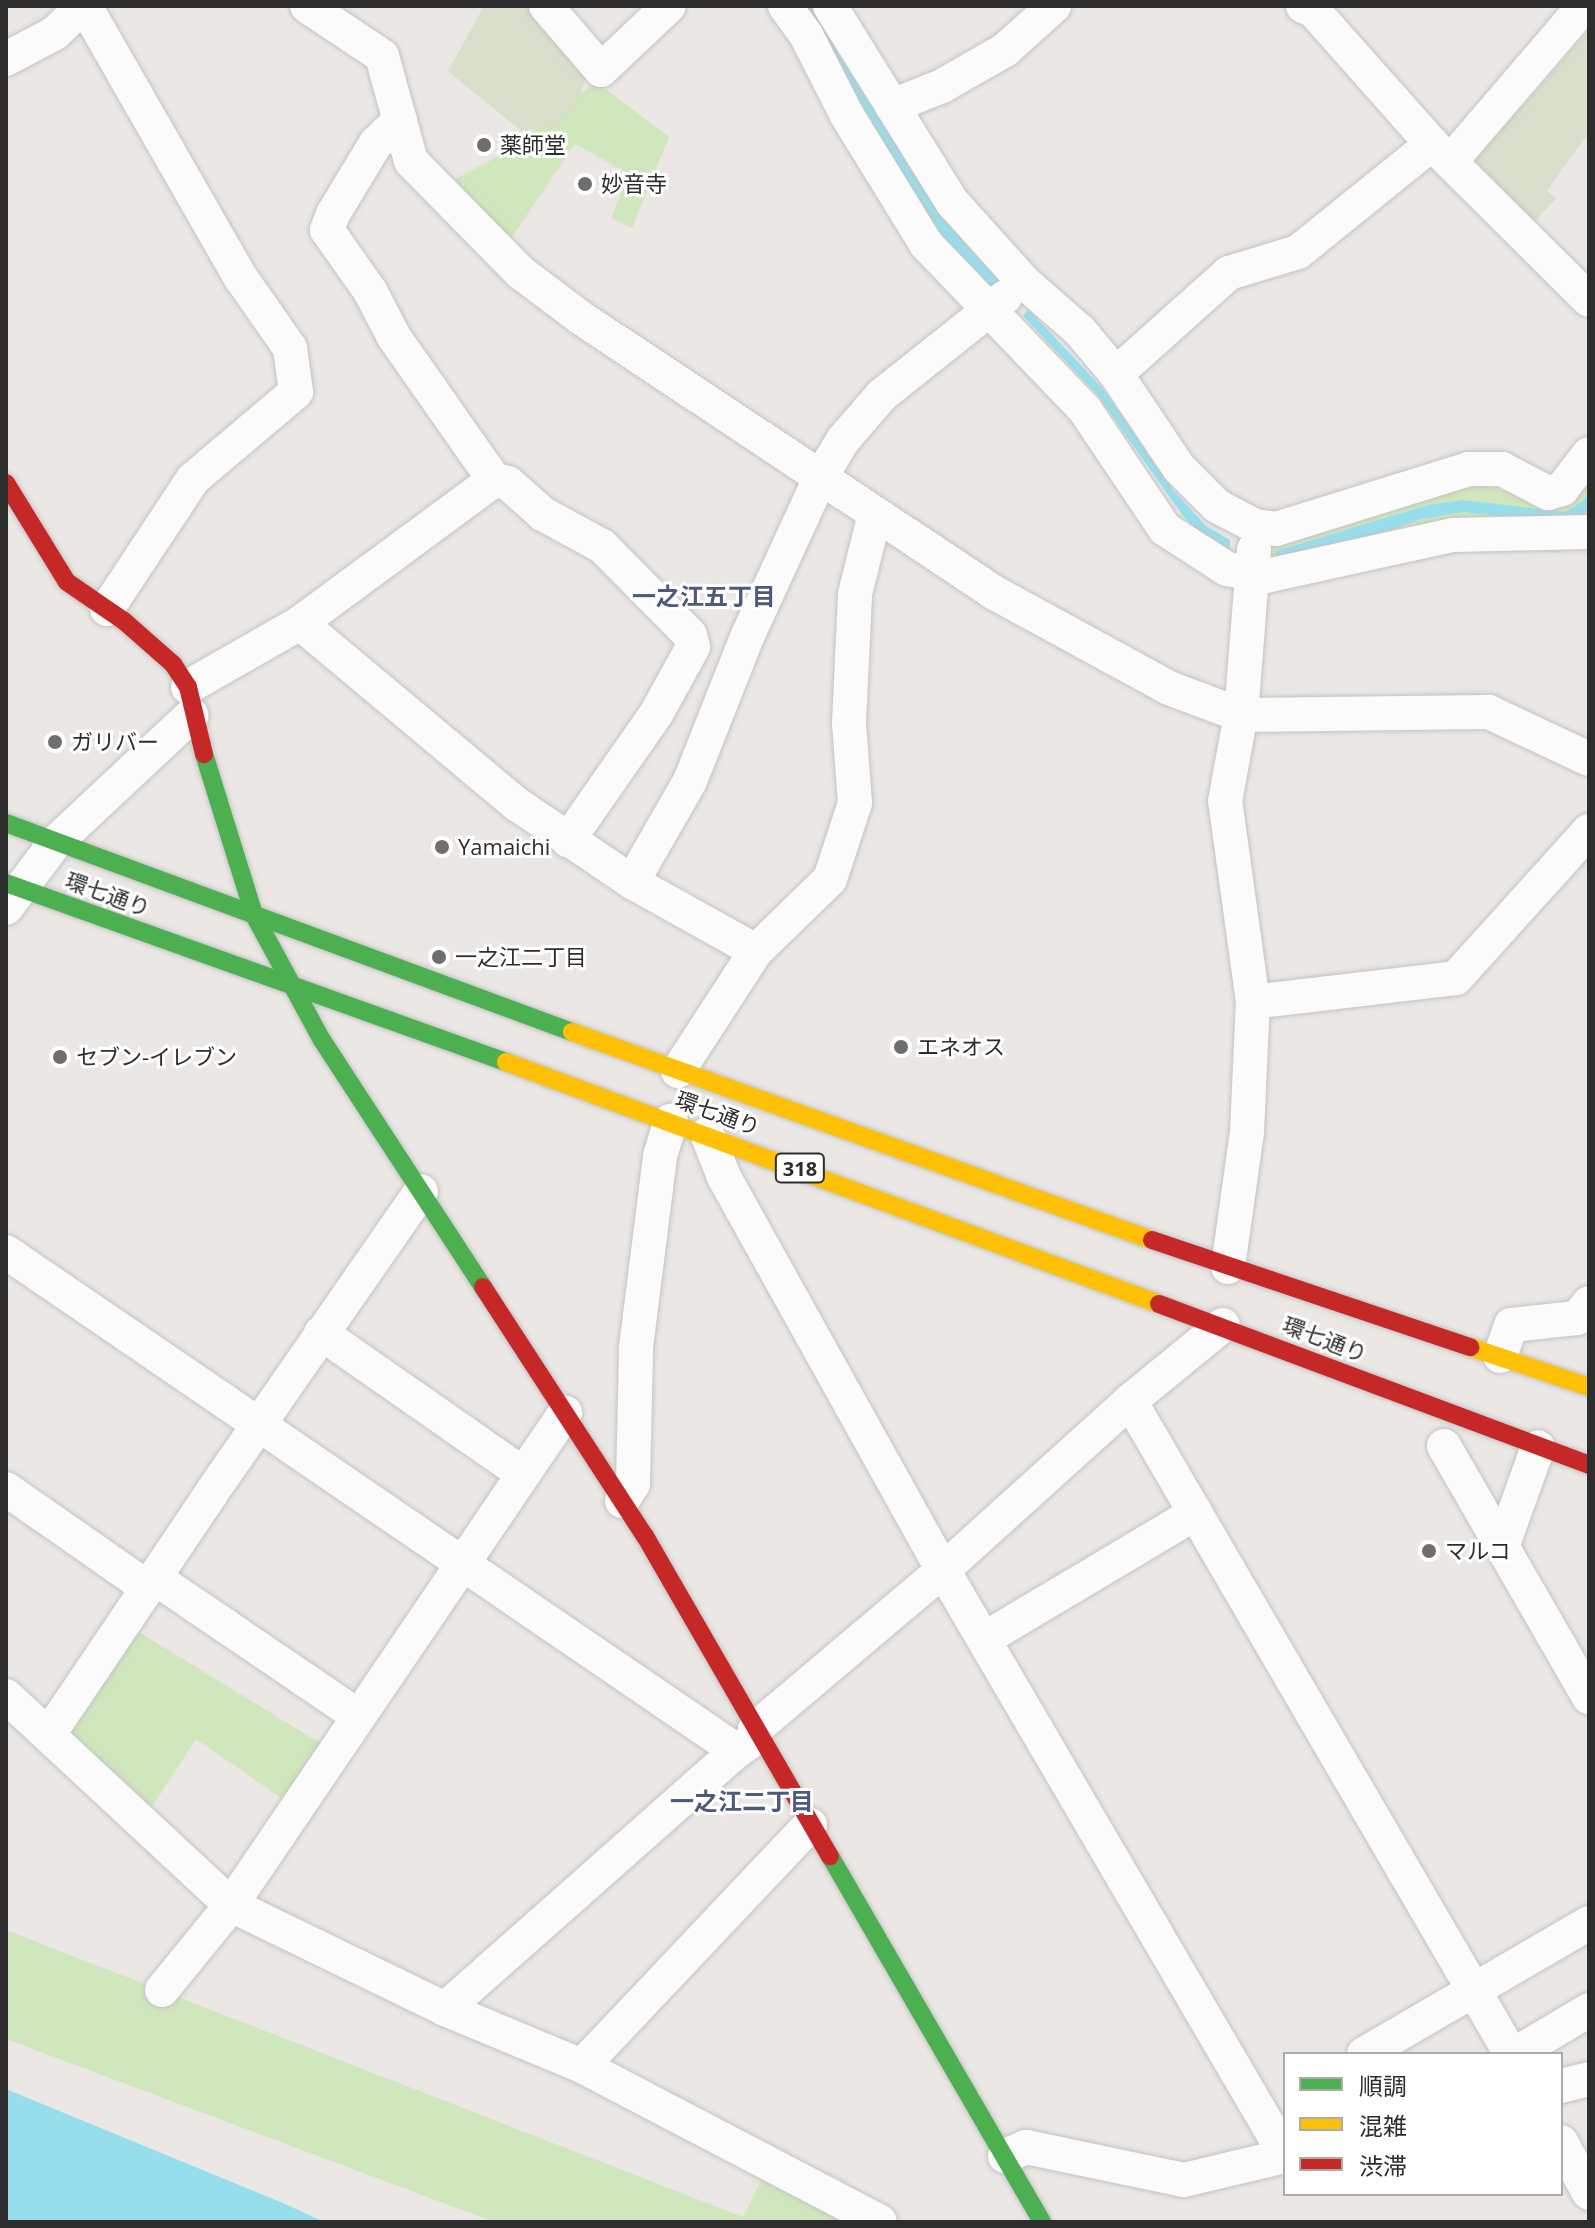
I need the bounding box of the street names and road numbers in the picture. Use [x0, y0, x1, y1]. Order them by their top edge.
street label: 環七通り [62, 867, 154, 921]
street label: 環七通り [672, 1086, 764, 1140]
road number: 318 [774, 1152, 826, 1184]
street label: 環七通り [1279, 1311, 1371, 1367]

